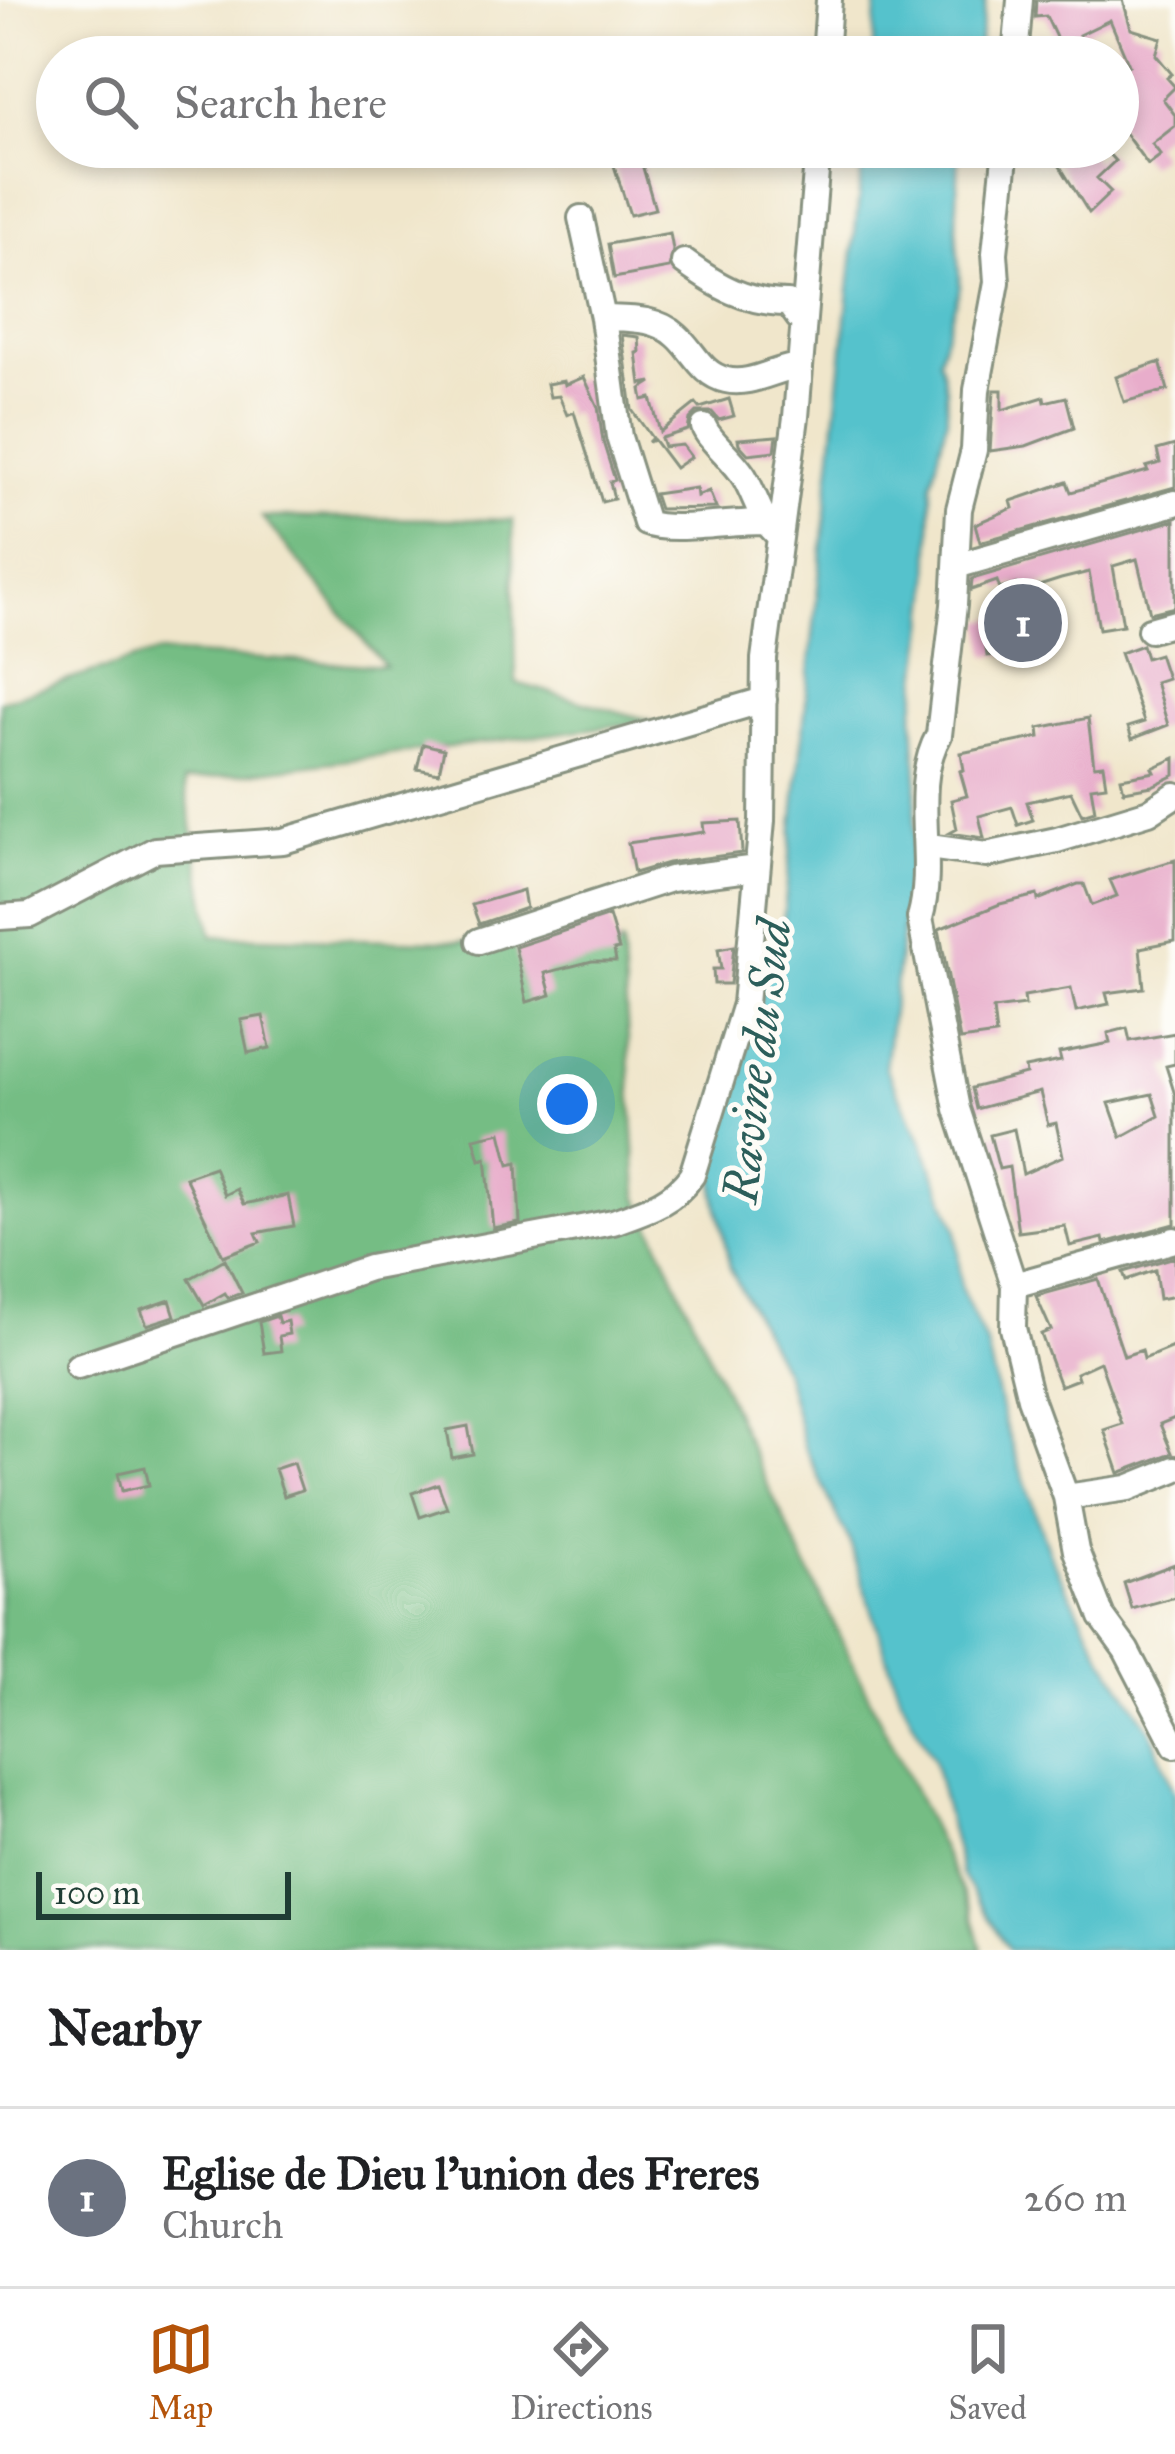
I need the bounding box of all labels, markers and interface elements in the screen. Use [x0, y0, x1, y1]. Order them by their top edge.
search box [36, 36, 1139, 168]
icon: search [78, 69, 144, 135]
text: Search here [174, 75, 387, 130]
pin: 1 [984, 578, 1062, 668]
water label: Ravine du Sud [710, 913, 804, 1208]
your location [537, 1074, 597, 1134]
scale bar [36, 1866, 291, 1919]
text: 100 m [54, 1873, 140, 1913]
text: Nearby [48, 1997, 200, 2059]
text: Eglise de Dieu l'union des Freres [162, 2146, 759, 2201]
text: 1 [79, 2174, 95, 2222]
text: 260 m [1024, 2174, 1127, 2222]
text: Church [162, 2201, 283, 2249]
tab: Map [148, 2316, 214, 2428]
tab: Directions [510, 2316, 652, 2428]
tab: Saved [949, 2316, 1027, 2428]

